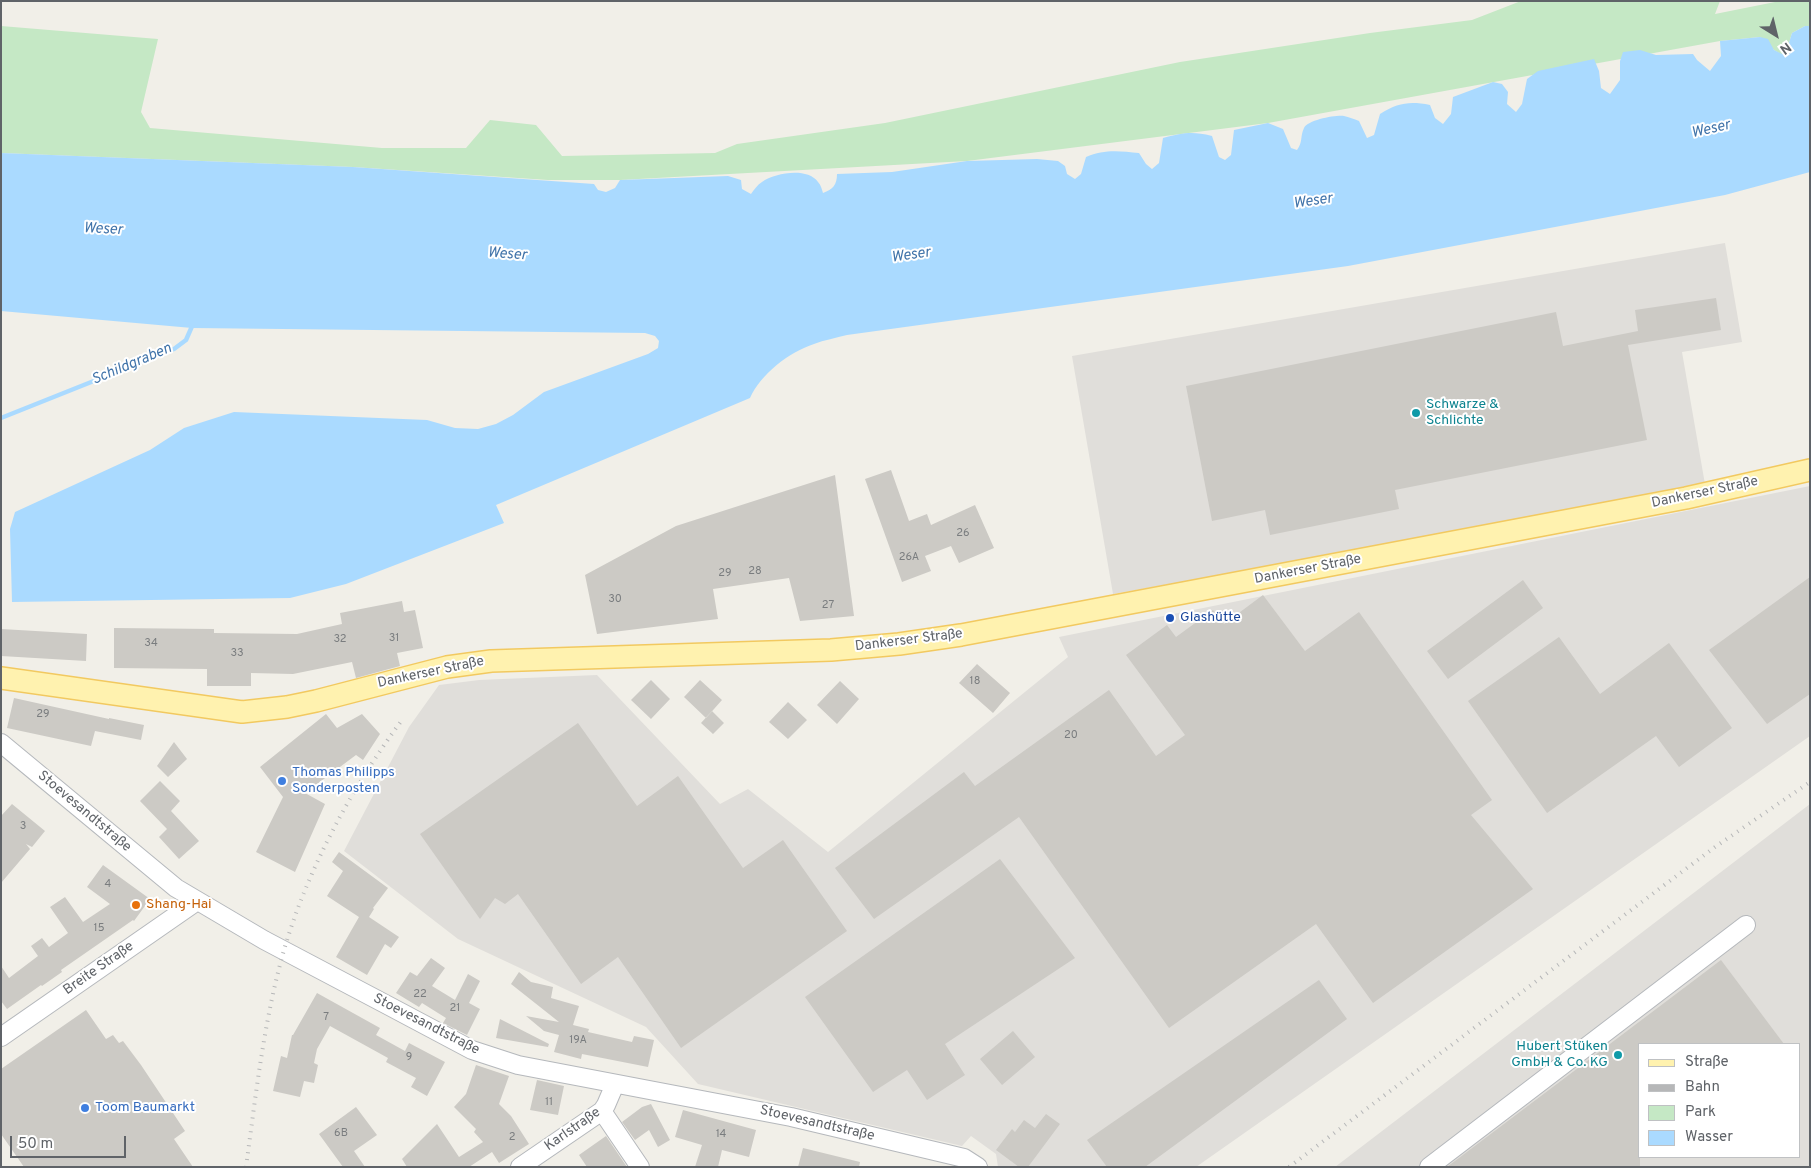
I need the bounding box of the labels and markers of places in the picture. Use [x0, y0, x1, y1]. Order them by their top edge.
place label: Schwarze & Schlichte [1426, 397, 1499, 430]
marker: Schwarze & Schlichte [1410, 407, 1422, 419]
place label: Glashütte [1180, 610, 1241, 626]
marker: Glashütte [1164, 612, 1176, 624]
place label: Thomas Philipps Sonderposten [292, 765, 395, 798]
marker: Thomas Philipps Sonderposten [276, 775, 288, 787]
place label: Shang-Hai [146, 897, 212, 913]
marker: Shang-Hai [130, 899, 142, 911]
place label: Hubert Stüken GmbH & Co. KG [1511, 1039, 1608, 1072]
marker: Hubert Stüken GmbH & Co. KG [1612, 1049, 1624, 1061]
place label: Toom Baumarkt [95, 1100, 195, 1116]
marker: Toom Baumarkt [79, 1102, 91, 1114]

